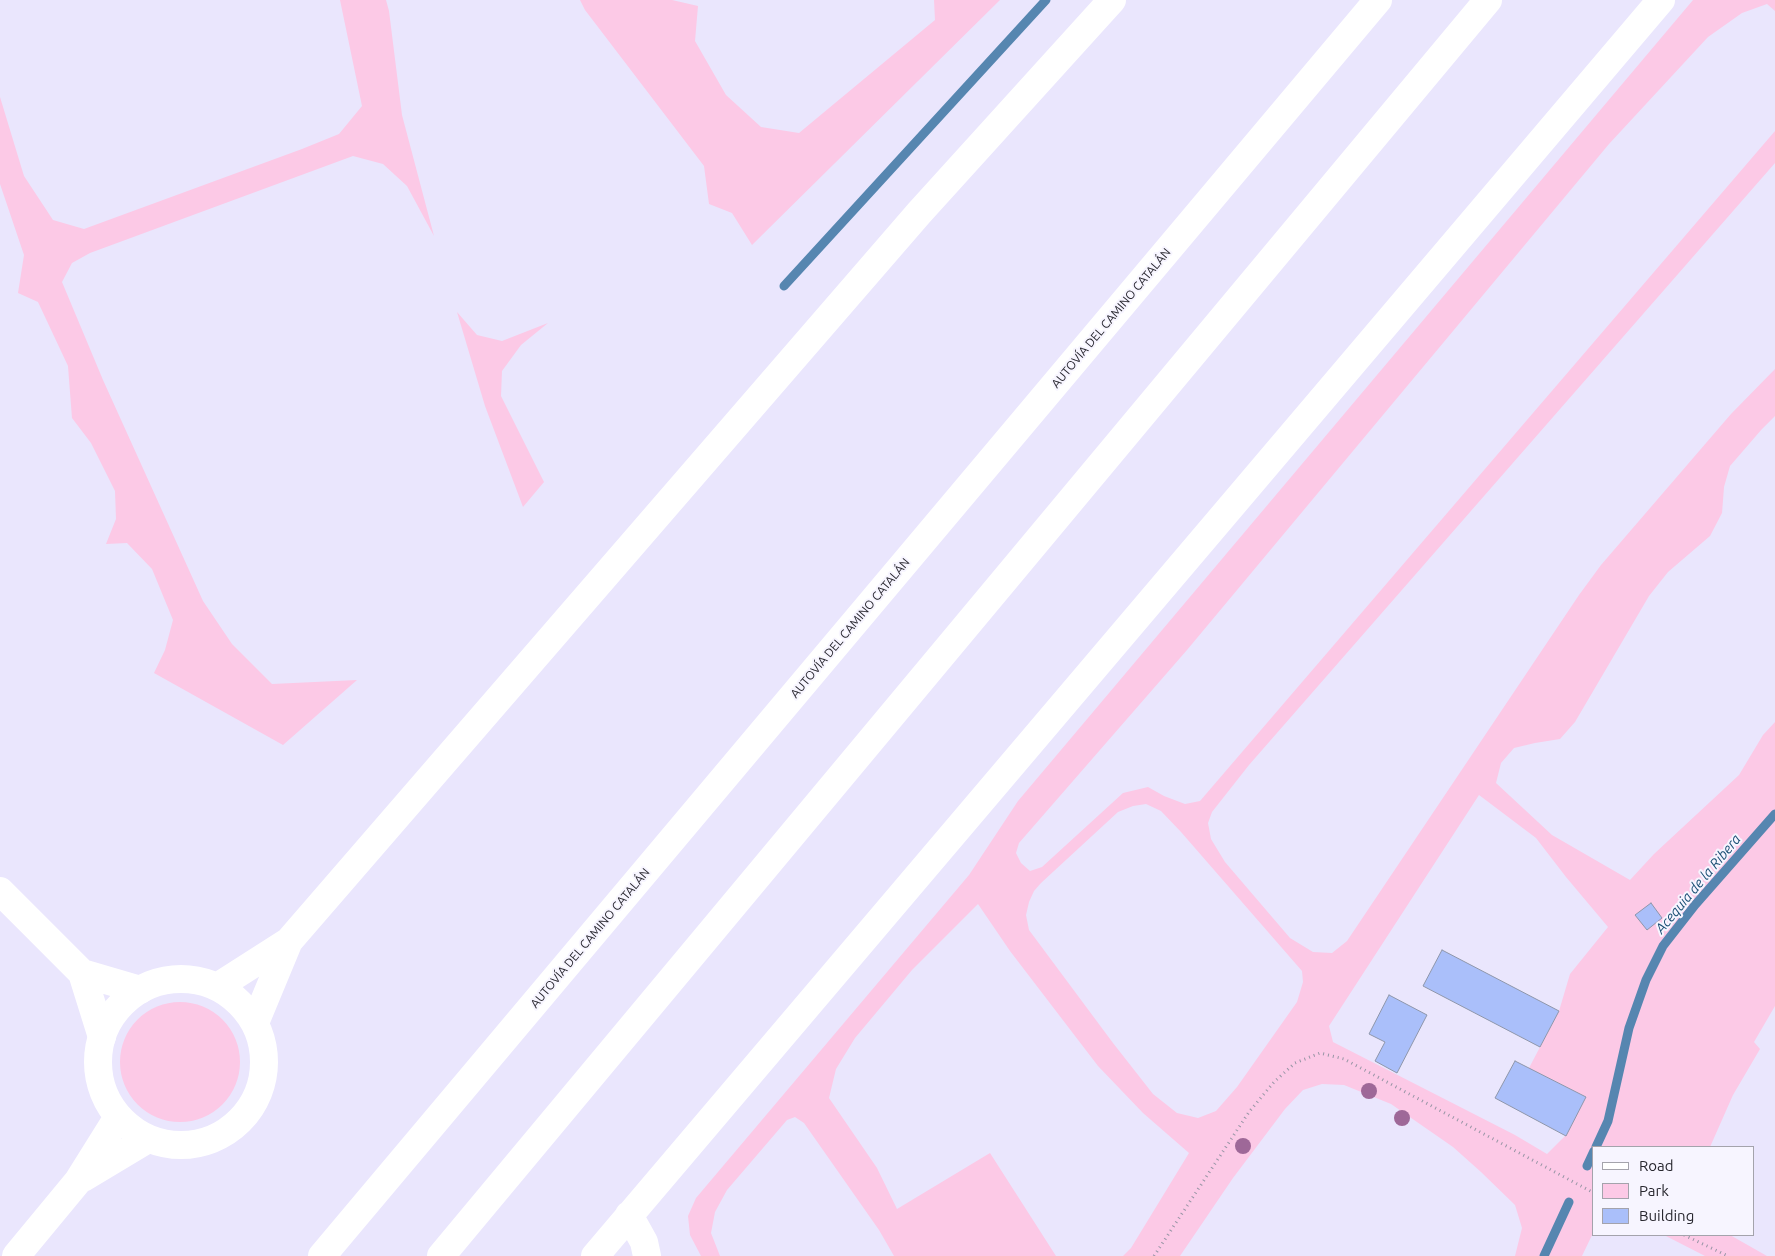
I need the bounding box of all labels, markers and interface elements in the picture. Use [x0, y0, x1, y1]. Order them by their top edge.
street label: AUTOVÍA DEL CAMINO CATALÁN [1048, 245, 1174, 391]
street label: AUTOVÍA DEL CAMINO CATALÁN [787, 555, 913, 701]
water label: Acequia de la Ribera [1652, 831, 1744, 937]
street label: AUTOVÍA DEL CAMINO CATALÁN [527, 865, 653, 1011]
legend [1592, 1146, 1755, 1236]
text: Road [1639, 1157, 1674, 1174]
text: Park [1639, 1182, 1669, 1199]
text: Building [1639, 1207, 1694, 1224]

